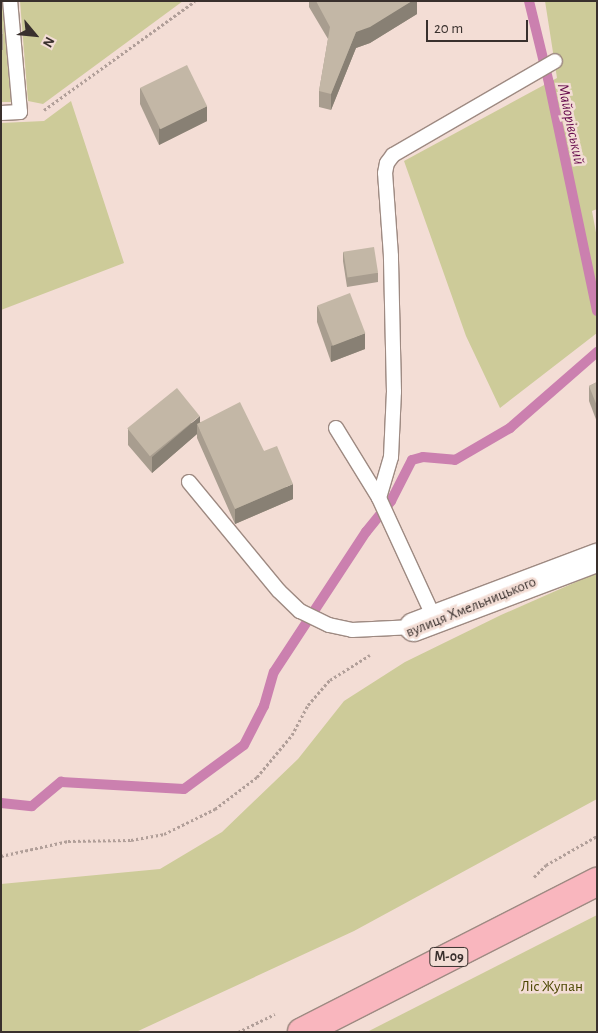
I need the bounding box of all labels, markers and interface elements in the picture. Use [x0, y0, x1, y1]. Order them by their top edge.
north arrow [10, 10, 60, 60]
scale bar [428, 10, 530, 42]
text: 20 m [434, 21, 463, 36]
text: N [40, 34, 57, 50]
water label: Майорівський [553, 82, 589, 166]
street label: вулиця Хмельницького [403, 573, 539, 641]
road number: М-09 [429, 946, 469, 969]
park label: Ліс Жупан [521, 978, 583, 996]

